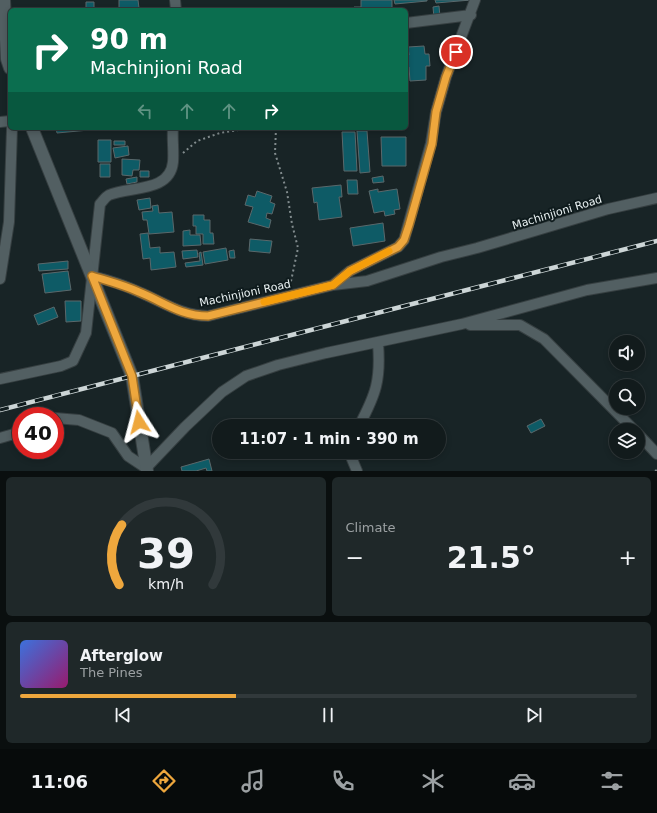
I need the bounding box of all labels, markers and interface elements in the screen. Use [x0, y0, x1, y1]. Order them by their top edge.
text: 90 m [90, 23, 168, 56]
icon: right [24, 24, 76, 76]
pin [439, 35, 473, 69]
icon: arrive [445, 41, 467, 63]
text: Machinjioni Road [90, 57, 243, 78]
icon: left [134, 100, 156, 122]
icon: ahead [176, 100, 198, 122]
icon: ahead [218, 100, 240, 122]
icon: right [260, 100, 282, 122]
street label: Machinjioni Road [511, 193, 604, 232]
street label: Machinjioni Road [198, 277, 292, 310]
map controls [609, 335, 645, 459]
button: sound [609, 335, 645, 371]
button: search [609, 379, 645, 415]
position arrow [118, 401, 160, 443]
speed limit sign: 40 [12, 407, 64, 459]
button: layers [609, 423, 645, 459]
text: 11:07 · 1 min · 390 m [239, 430, 419, 448]
text: Climate [346, 520, 396, 535]
text: 39 [137, 528, 195, 577]
text: 21.5° [447, 540, 536, 575]
text: − [346, 545, 364, 570]
text: + [619, 545, 637, 570]
text: km/h [148, 575, 184, 591]
text: Afterglow [80, 647, 163, 665]
text: The Pines [80, 665, 143, 680]
icon: previous [112, 704, 134, 726]
icon: pause [317, 704, 339, 726]
icon: next [523, 704, 545, 726]
icon: directions [150, 767, 178, 795]
icon: music [239, 767, 267, 795]
icon: phone [329, 767, 357, 795]
icon: climate [419, 767, 447, 795]
icon: car [508, 767, 536, 795]
icon: filters [598, 767, 626, 795]
text: 11:06 [31, 771, 88, 792]

